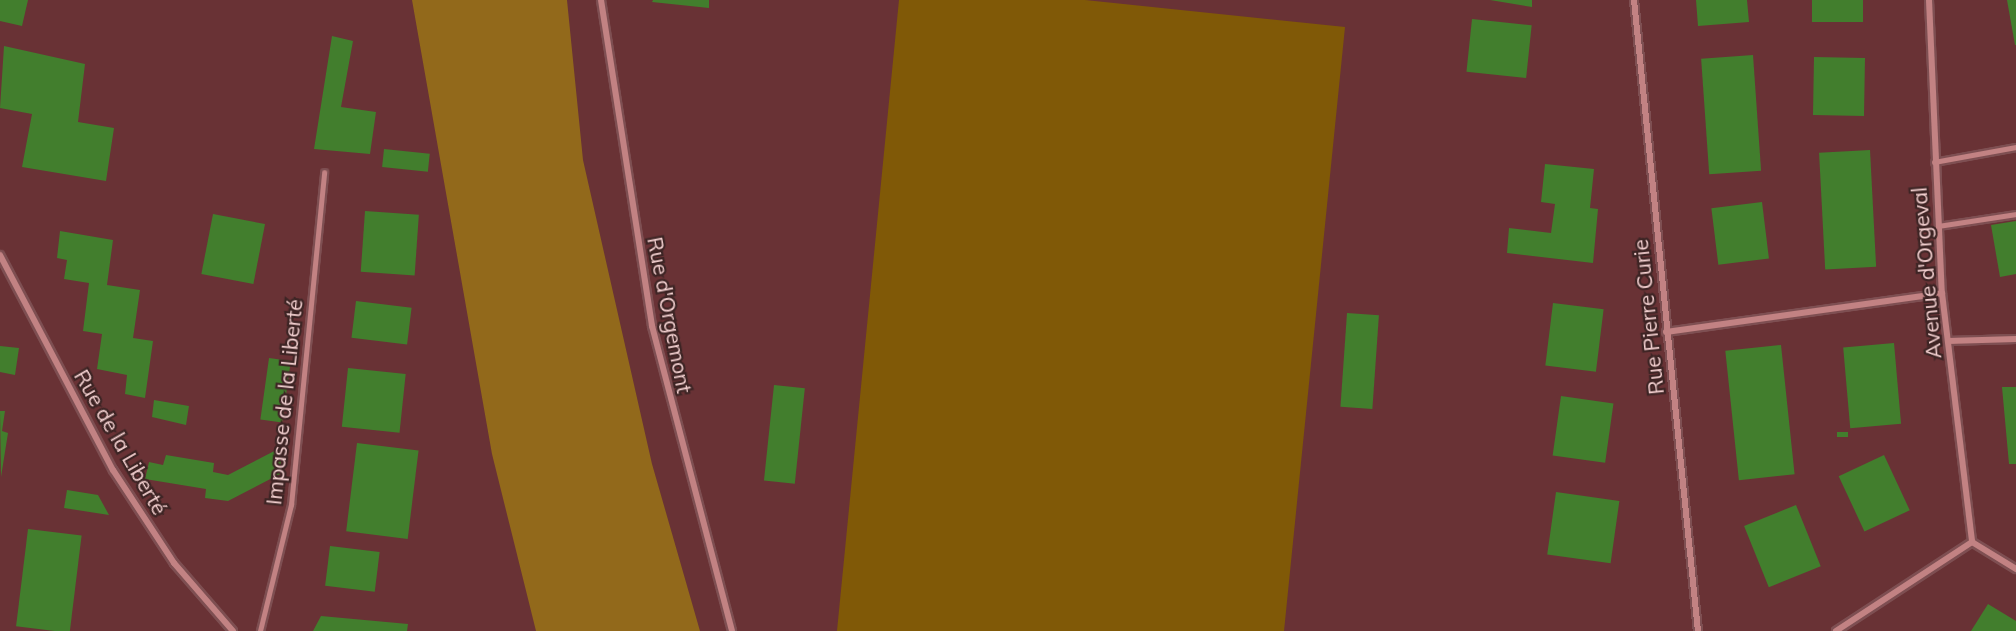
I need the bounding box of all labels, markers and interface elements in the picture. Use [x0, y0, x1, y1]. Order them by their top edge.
street label: Avenue d'Orgeval [1906, 186, 1946, 360]
street label: Rue d'Orgemont [642, 235, 698, 395]
street label: Rue Pierre Curie [1627, 238, 1669, 396]
street label: Impasse de la Liberté [261, 298, 307, 506]
street label: Rue de la Liberté [69, 365, 173, 519]

